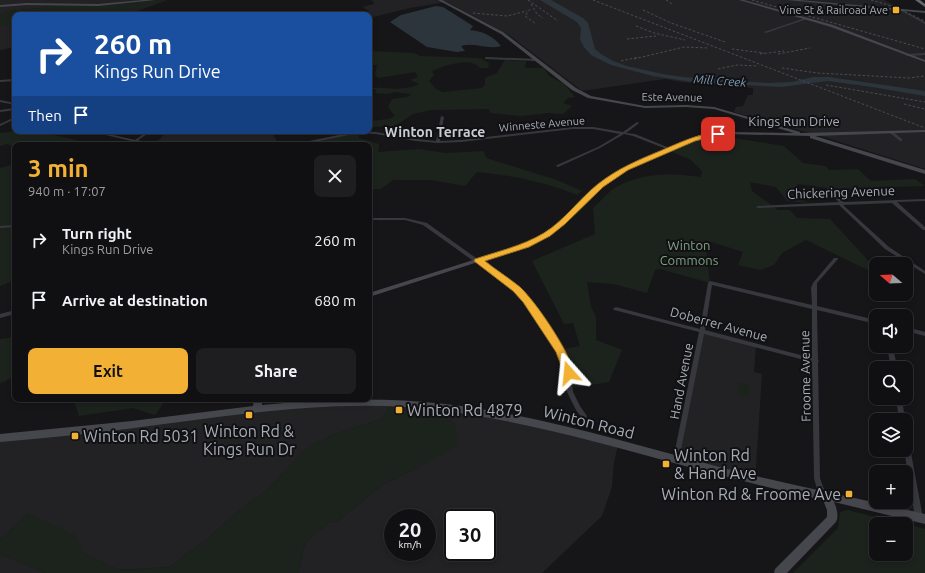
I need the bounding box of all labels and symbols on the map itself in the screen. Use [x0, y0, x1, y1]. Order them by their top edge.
place label: Vine St & Railroad Ave [779, 4, 888, 16]
marker: Vine St & Railroad Ave [891, 5, 901, 15]
water label: Mill Creek [693, 72, 748, 89]
street label: Este Avenue [641, 90, 703, 104]
street label: Winneste Avenue [498, 114, 586, 134]
street label: Kings Run Drive [748, 114, 840, 128]
pin [701, 117, 735, 151]
district label: Winton Terrace [385, 124, 485, 140]
street label: Chickering Avenue [787, 183, 895, 201]
park label: Winton Commons [660, 238, 719, 267]
north arrow [869, 257, 913, 301]
street label: Doberrer Avenue [669, 304, 769, 344]
street label: Froome Avenue [797, 330, 813, 422]
street label: Hand Avenue [667, 342, 695, 420]
position arrow [548, 352, 590, 394]
place label: Winton Rd 4879 [407, 401, 523, 419]
street label: Winton Road [541, 402, 637, 442]
marker: Winton Rd 4879 [394, 405, 404, 415]
marker: Winton Rd & Kings Run Dr [244, 410, 254, 420]
place label: Winton Rd & Kings Run Dr [203, 422, 295, 458]
place label: Winton Rd 5031 [83, 427, 199, 445]
marker: Winton Rd 5031 [70, 431, 80, 441]
place label: Winton Rd & Hand Ave [674, 446, 756, 482]
marker: Winton Rd & Hand Ave [661, 459, 671, 469]
place label: Winton Rd & Froome Ave [661, 485, 841, 503]
marker: Winton Rd & Froome Ave [844, 489, 854, 499]
speed limit sign: 30 [444, 509, 496, 561]

